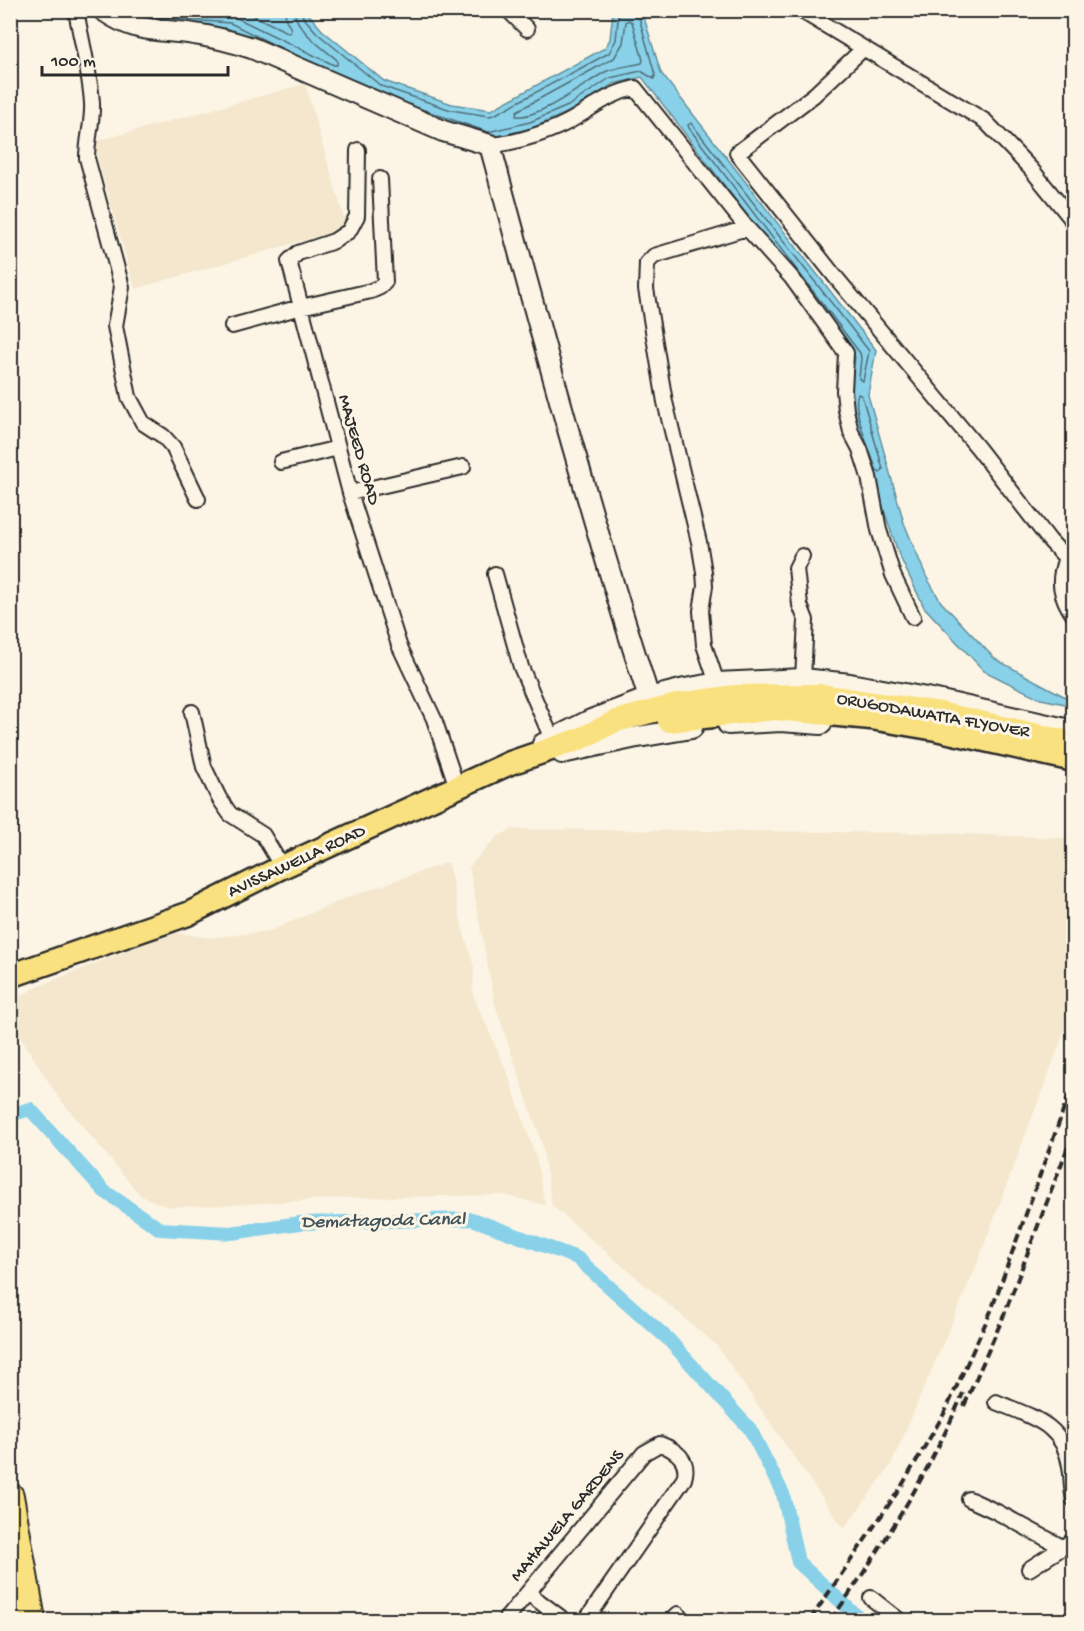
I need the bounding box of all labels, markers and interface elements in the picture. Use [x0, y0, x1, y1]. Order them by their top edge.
scale bar [42, 39, 228, 77]
text: 100 m [50, 52, 96, 73]
street label: MAJEED ROAD [332, 392, 384, 508]
street label: ORUGODAWATTA FLYOVER [835, 689, 1032, 743]
street label: AVISSAWELLA ROAD [225, 821, 369, 903]
water label: Dematagoda Canal [301, 1209, 467, 1235]
street label: MAHAWELA GARDENS [506, 1445, 630, 1587]

